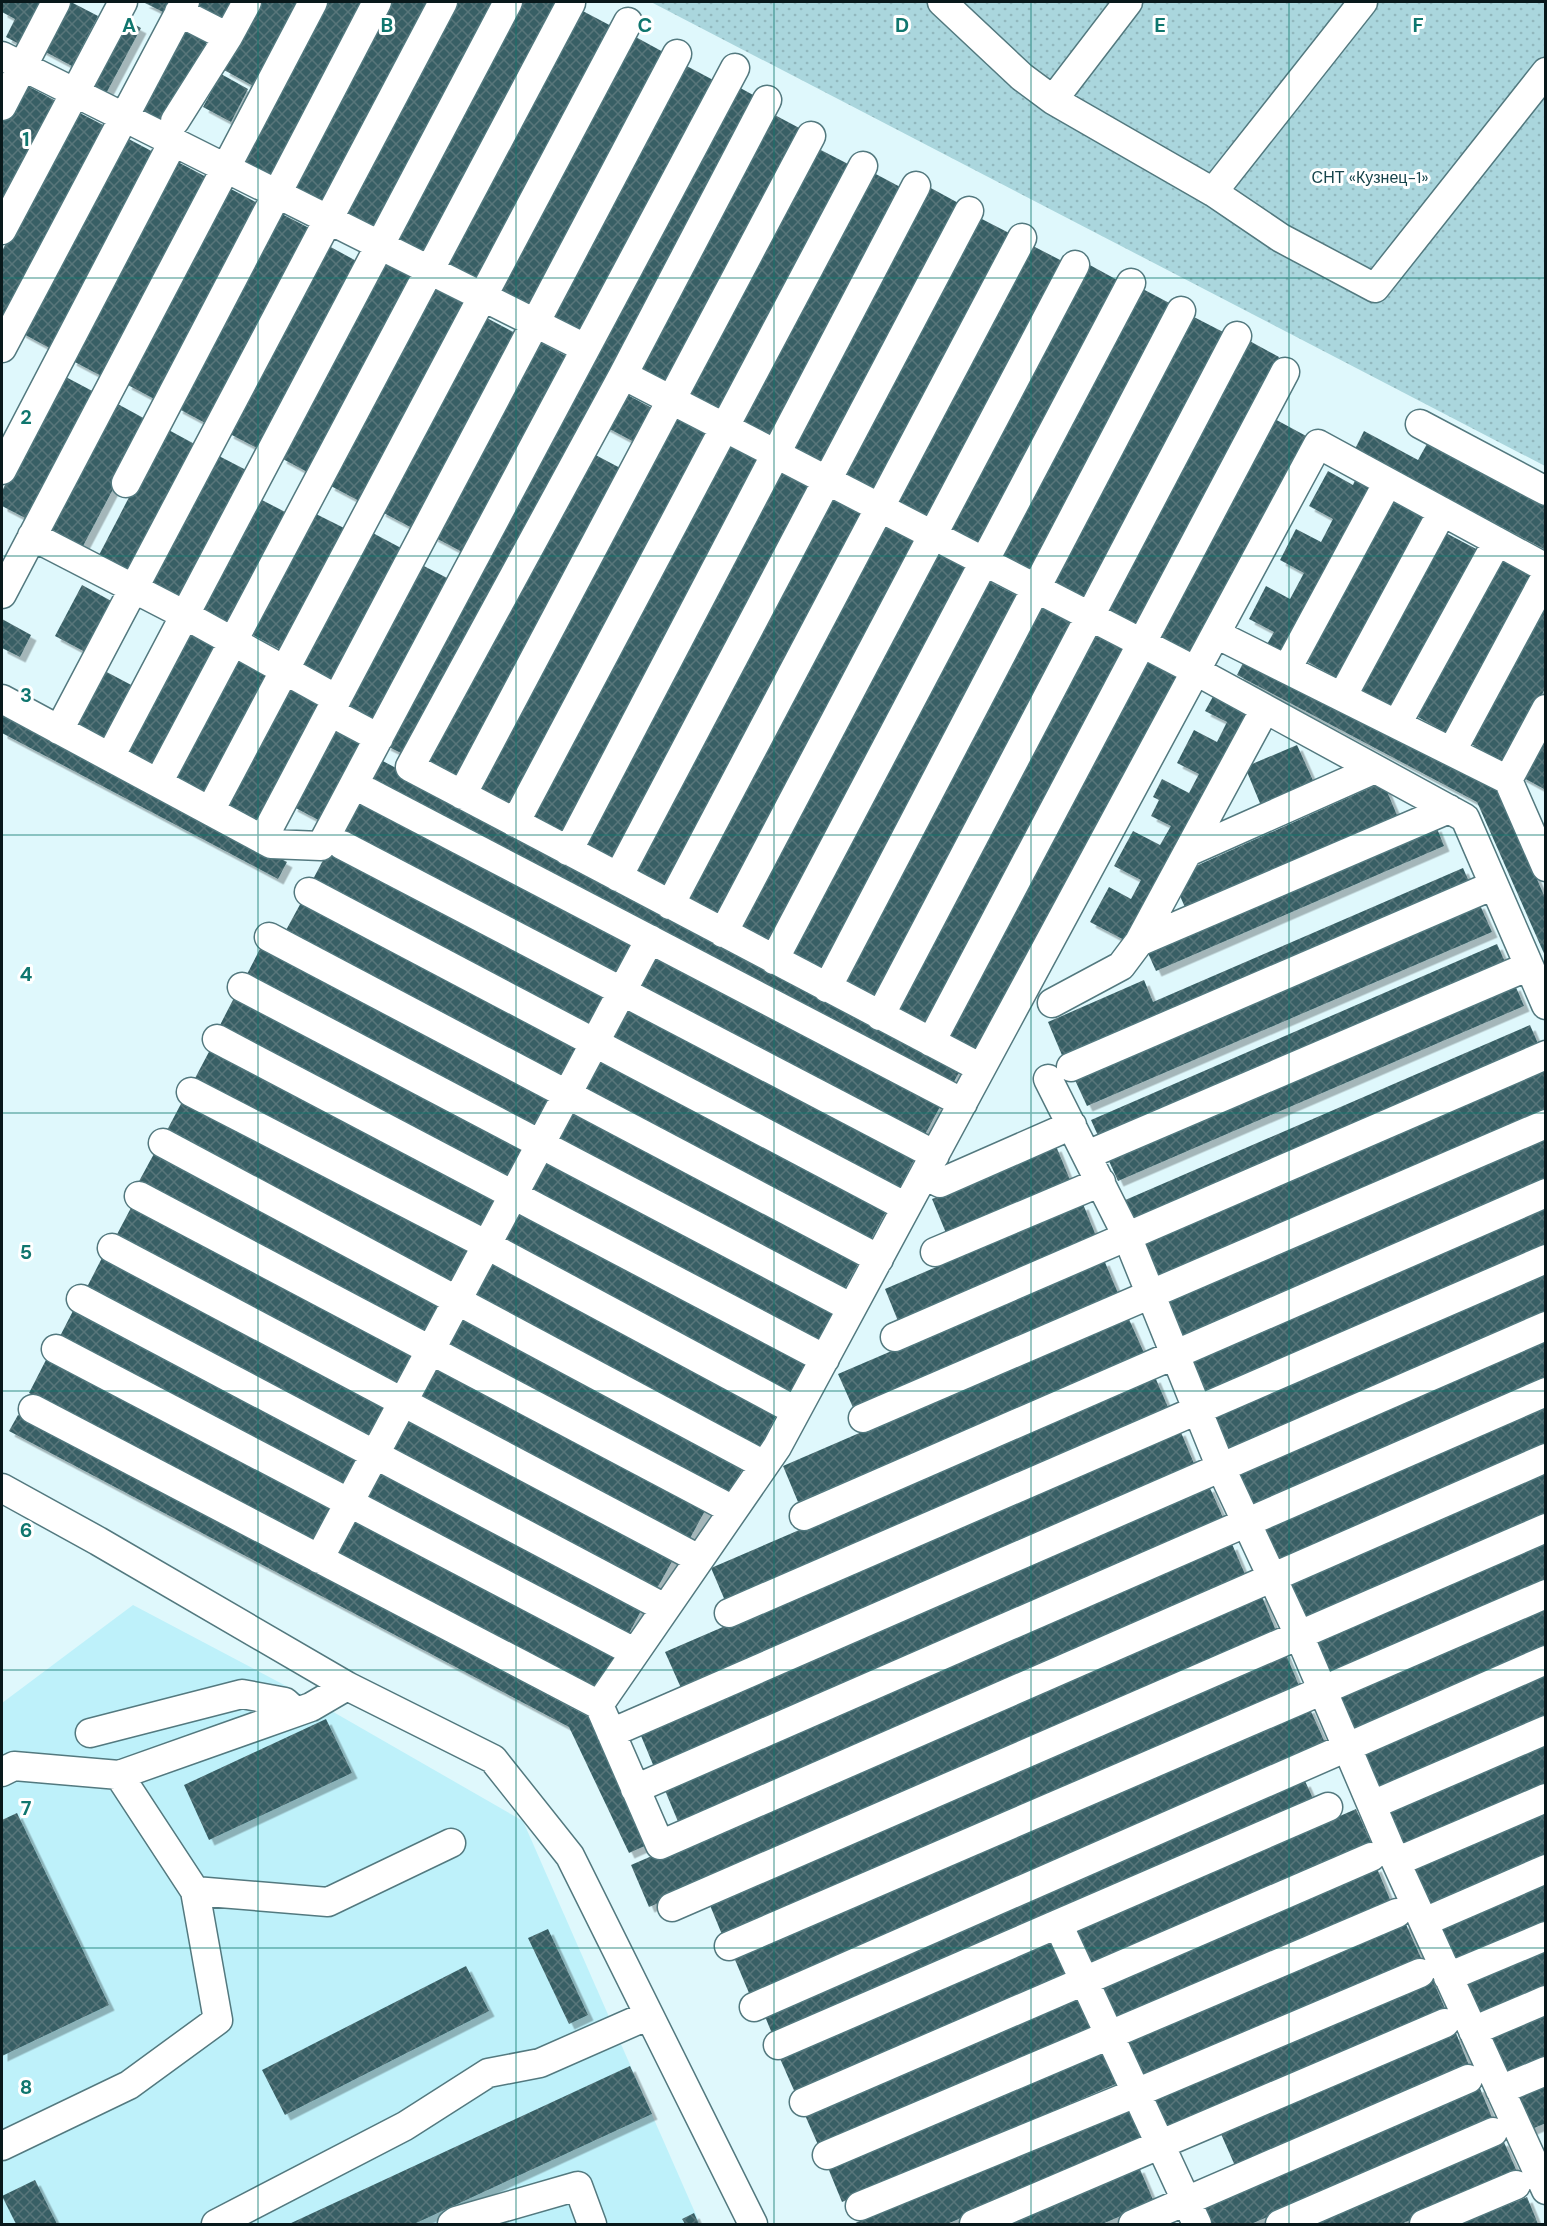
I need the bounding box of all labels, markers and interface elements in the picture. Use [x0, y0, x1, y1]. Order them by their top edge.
text: A [122, 12, 136, 38]
text: B [381, 12, 393, 38]
text: C [638, 12, 652, 38]
text: D [895, 12, 909, 38]
text: E [1154, 12, 1166, 38]
text: F [1412, 12, 1424, 38]
text: 1 [22, 126, 30, 152]
park label: СНТ «Кузнец-1» [1312, 167, 1428, 188]
text: 2 [20, 404, 32, 430]
text: 3 [20, 682, 32, 708]
text: 4 [20, 961, 33, 987]
text: 5 [20, 1239, 32, 1265]
text: 6 [20, 1517, 32, 1543]
text: 7 [21, 1795, 32, 1821]
text: 8 [20, 2074, 32, 2100]

